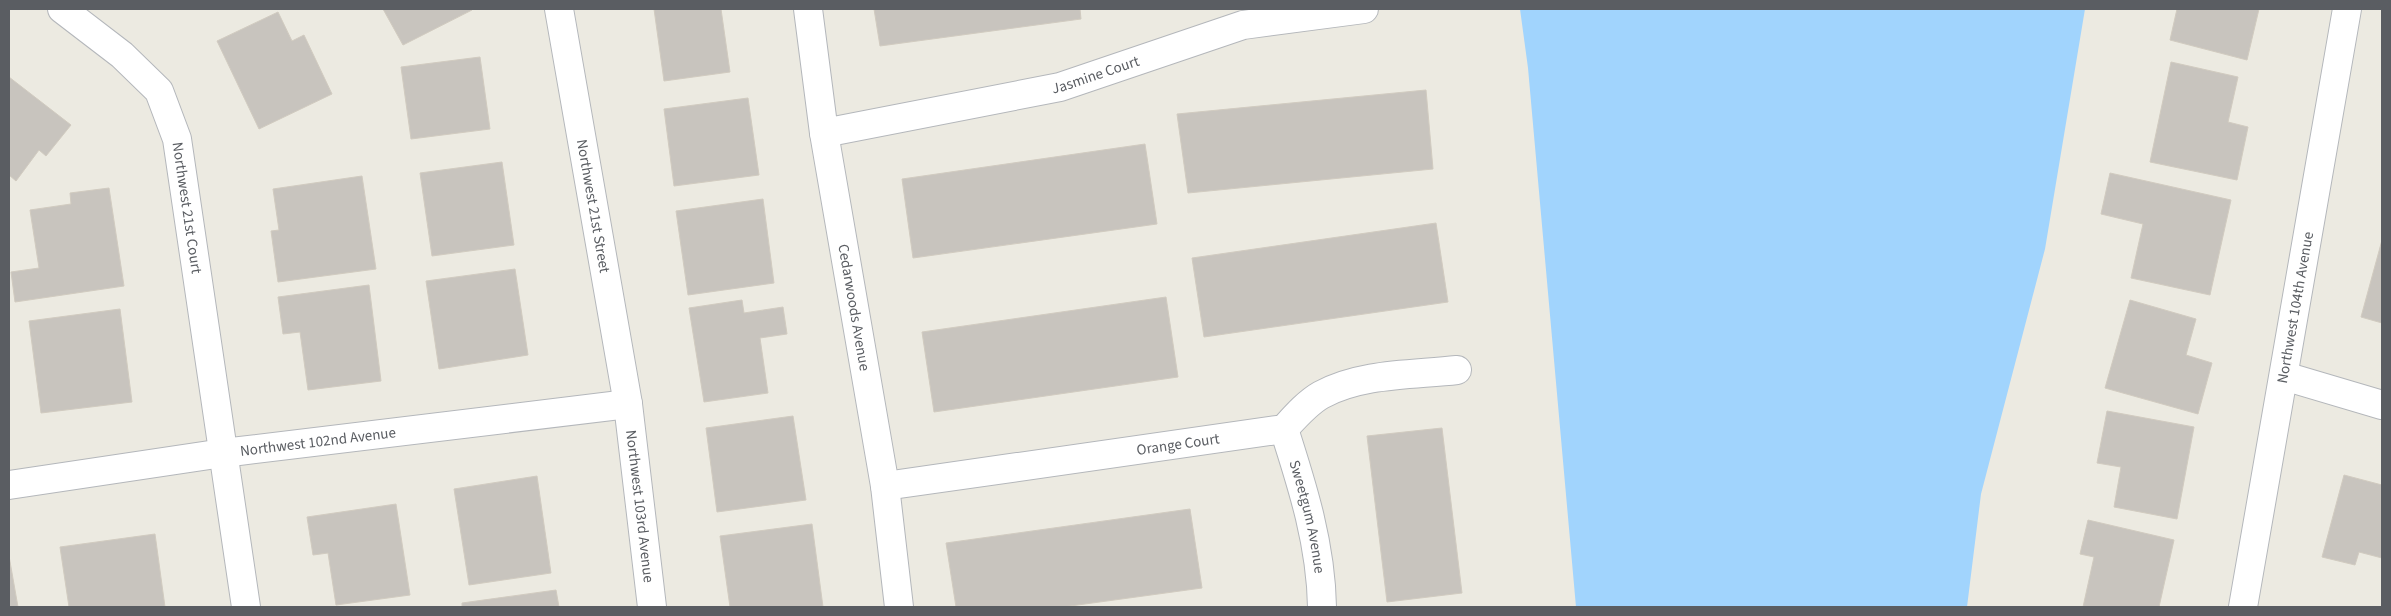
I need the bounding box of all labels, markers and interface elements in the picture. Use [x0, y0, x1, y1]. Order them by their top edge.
street label: Jasmine Court [1050, 51, 1142, 99]
street label: Northwest 21st Street [571, 138, 615, 275]
street label: Northwest 21st Court [167, 141, 207, 275]
street label: Northwest 104th Avenue [2272, 230, 2319, 385]
street label: Cedarwoods Avenue [832, 242, 875, 373]
street label: Northwest 102nd Avenue [239, 422, 397, 462]
street label: Orange Court [1135, 428, 1221, 461]
street label: Northwest 103rd Avenue [620, 429, 659, 584]
street label: Sweetgum Avenue [1284, 458, 1330, 575]

